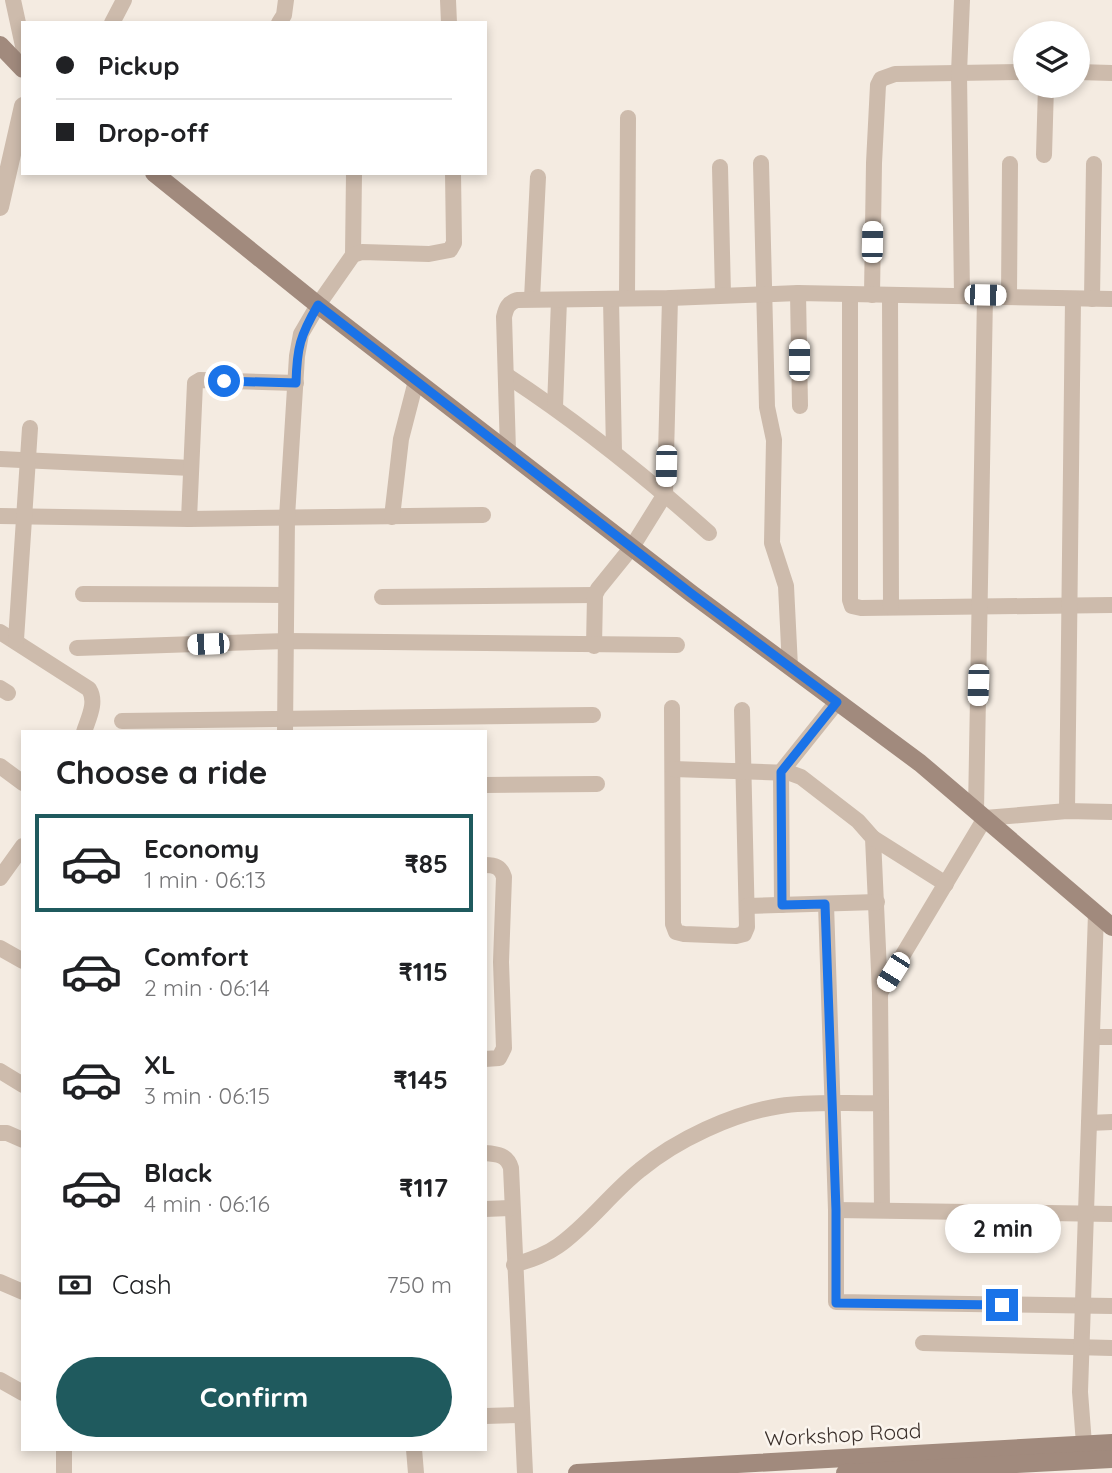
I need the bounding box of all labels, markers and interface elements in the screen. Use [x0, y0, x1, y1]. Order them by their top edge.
map controls [1013, 21, 1090, 98]
button: layers [1013, 21, 1090, 98]
text: Pickup [98, 49, 180, 82]
text: Drop-off [98, 116, 209, 149]
car [862, 221, 883, 263]
car [964, 284, 1007, 306]
car [789, 339, 810, 381]
route start [208, 365, 240, 397]
car [656, 445, 677, 487]
car [187, 633, 230, 655]
car [967, 664, 990, 706]
text: Choose a ride [56, 752, 268, 792]
icon: car [60, 832, 123, 895]
text: Economy [144, 832, 259, 865]
text: ₹85 [404, 847, 448, 880]
text: 1 min · 06:13 [144, 865, 266, 894]
icon: car [60, 940, 123, 1003]
text: Comfort [144, 940, 249, 973]
car [873, 949, 914, 995]
text: ₹115 [398, 955, 448, 988]
text: 2 min · 06:14 [144, 973, 270, 1002]
icon: car [60, 1048, 123, 1111]
text: XL [144, 1048, 176, 1081]
text: ₹145 [393, 1063, 448, 1096]
text: 3 min · 06:15 [144, 1081, 270, 1110]
icon: car [60, 1156, 123, 1219]
text: Black [144, 1156, 213, 1189]
text: ₹117 [399, 1171, 448, 1204]
text: 4 min · 06:16 [144, 1189, 270, 1218]
callout: 2 min [944, 1204, 1060, 1252]
text: 2 min [973, 1214, 1033, 1243]
icon: cash [56, 1266, 94, 1304]
text: Cash [112, 1268, 172, 1301]
text: 750 m [387, 1270, 452, 1299]
route end [986, 1289, 1018, 1321]
button: Confirm [56, 1357, 452, 1437]
street label: Workshop Road [764, 1417, 922, 1451]

